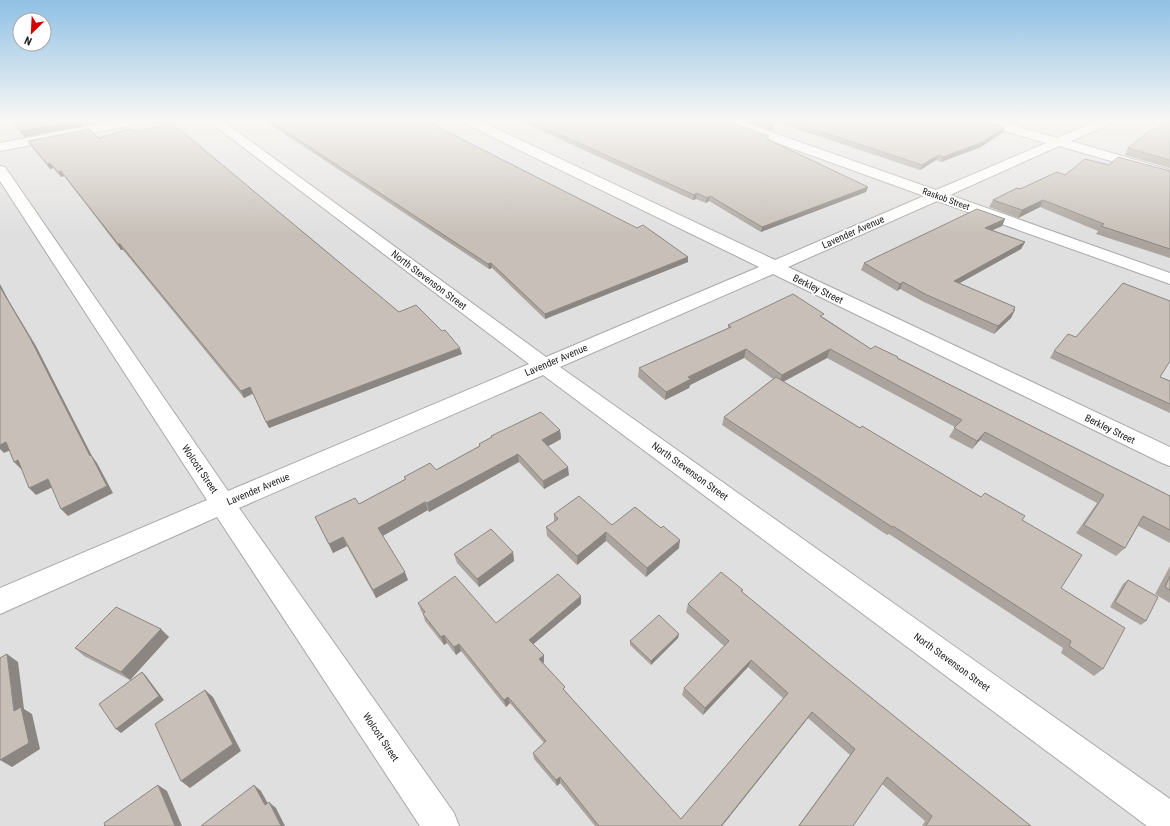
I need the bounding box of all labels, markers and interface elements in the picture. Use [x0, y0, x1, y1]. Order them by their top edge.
north arrow [12, 12, 52, 52]
text: N [22, 33, 34, 48]
street label: Raskob Street [921, 186, 971, 212]
street label: Lavender Avenue [820, 213, 886, 251]
street label: North Stevenson Street [389, 248, 469, 312]
street label: Berkley Street [791, 272, 845, 306]
street label: Lavender Avenue [523, 342, 589, 378]
street label: Berkley Street [1083, 412, 1137, 446]
street label: North Stevenson Street [650, 440, 730, 502]
street label: Wolcott Street [180, 443, 220, 495]
street label: Lavender Avenue [225, 471, 291, 507]
street label: North Stevenson Street [912, 631, 992, 693]
street label: Wolcott Street [361, 711, 401, 763]

